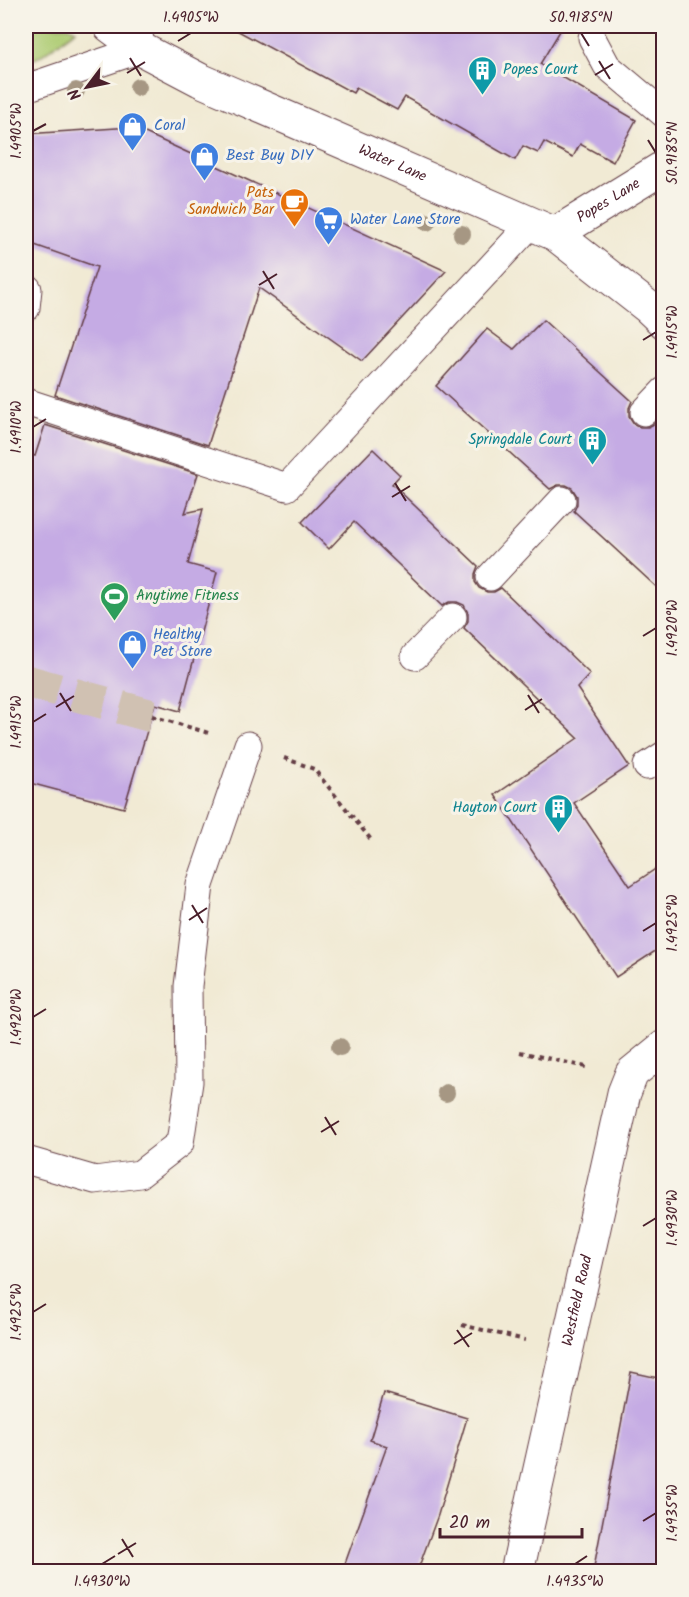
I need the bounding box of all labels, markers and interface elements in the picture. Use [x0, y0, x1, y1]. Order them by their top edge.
text: 1.4905°W [163, 6, 219, 30]
text: 50.9185°N [549, 6, 613, 30]
building icon: Popes Court [466, 54, 498, 96]
north arrow [57, 57, 117, 117]
place label: Popes Court [503, 58, 578, 82]
text: N [62, 83, 89, 105]
text: 1.4905°W [5, 103, 29, 159]
shop icon: Coral [117, 110, 149, 152]
place label: Coral [154, 114, 186, 138]
text: 50.9185°N [661, 121, 685, 185]
street label: Water Lane [354, 138, 431, 189]
shop icon: Best Buy DIY [189, 140, 221, 182]
place label: Best Buy DIY [226, 144, 315, 168]
street label: Popes Lane [572, 172, 646, 230]
place label: Pats Sandwich Bar [188, 181, 275, 222]
cafe icon: Pats Sandwich Bar [279, 186, 311, 228]
supermarket icon: Water Lane Store [313, 204, 345, 246]
place label: Water Lane Store [350, 208, 461, 232]
text: 1.4915°W [661, 305, 685, 359]
text: 1.4910°W [5, 400, 29, 453]
building icon: Springdale Court [577, 424, 609, 466]
place label: Springdale Court [468, 428, 572, 452]
sports icon: Anytime Fitness [99, 580, 131, 622]
place label: Anytime Fitness [136, 584, 240, 608]
text: 1.4920°W [661, 599, 685, 656]
place label: Healthy Pet Store [153, 623, 212, 664]
shop icon: Healthy Pet Store [116, 628, 148, 670]
text: 1.4915°W [5, 695, 29, 749]
building icon: Hayton Court [542, 792, 574, 834]
place label: Hayton Court [453, 796, 537, 820]
text: 1.4925°W [661, 894, 685, 952]
text: 1.4920°W [5, 988, 29, 1045]
text: 1.4930°W [661, 1189, 685, 1246]
street label: Westfield Road [556, 1252, 600, 1349]
text: 1.4925°W [5, 1283, 29, 1341]
text: 1.4935°W [661, 1484, 685, 1542]
scale bar [440, 1501, 582, 1539]
text: 20 m [449, 1509, 490, 1538]
text: 1.4930°W [74, 1570, 131, 1594]
text: 1.4935°W [546, 1570, 604, 1594]

